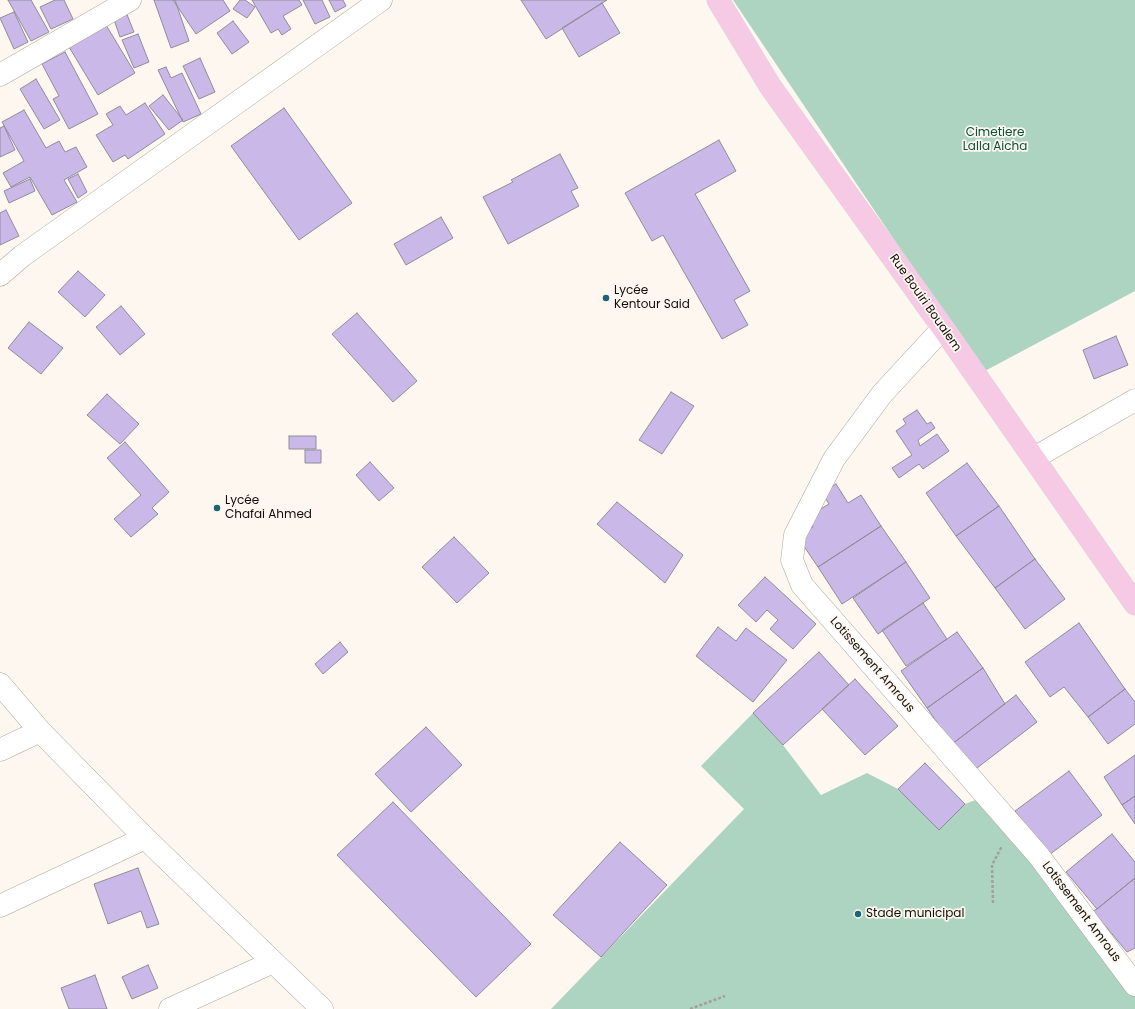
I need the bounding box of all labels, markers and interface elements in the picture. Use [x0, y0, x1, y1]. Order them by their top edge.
park label: Cimetiere Lalla Aicha [963, 126, 1027, 154]
street label: Rue Bouiri Boualem [886, 252, 964, 354]
place label: Lycée Kentour Said [614, 284, 690, 312]
marker: Lycée Kentour Said [601, 293, 611, 303]
place label: Lycée Chafai Ahmed [225, 494, 312, 522]
marker: Lycée Chafai Ahmed [212, 503, 222, 513]
street label: Lotissement Amrous [827, 614, 917, 716]
street label: Lotissement Amrous [1039, 859, 1123, 965]
place label: Stade municipal [866, 907, 964, 921]
marker: Stade municipal [853, 909, 863, 919]

